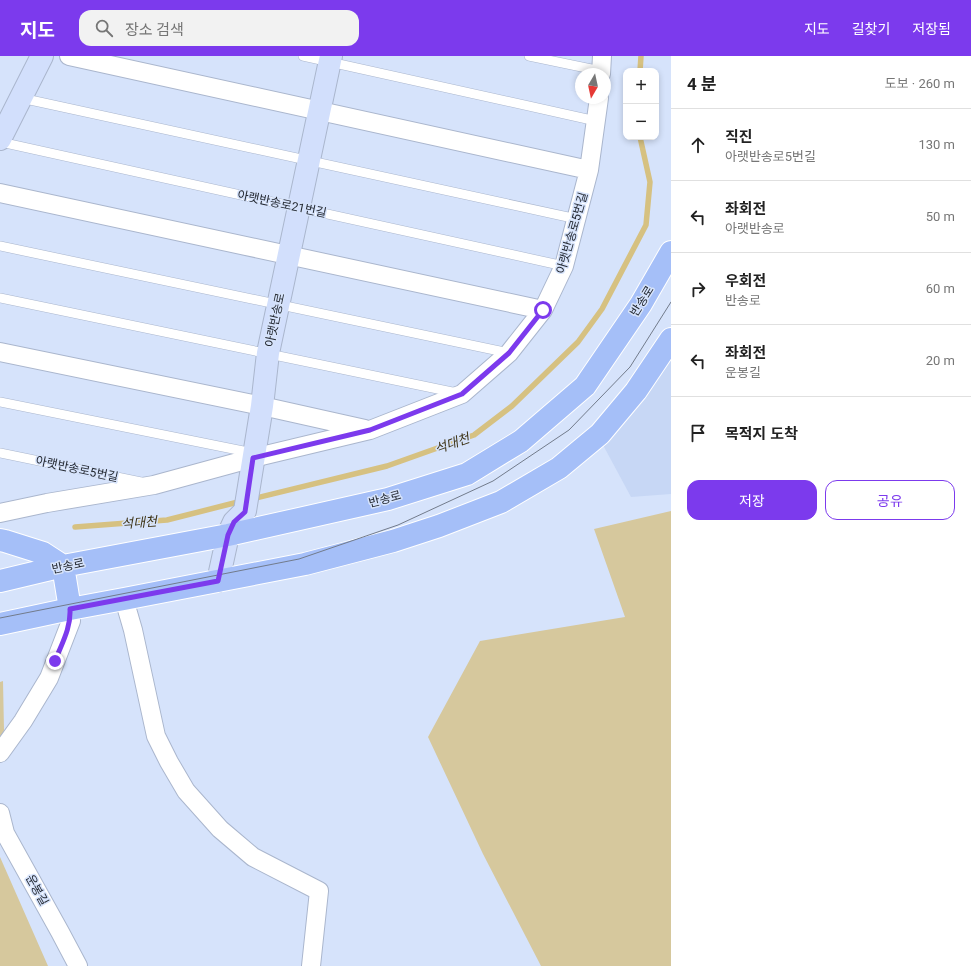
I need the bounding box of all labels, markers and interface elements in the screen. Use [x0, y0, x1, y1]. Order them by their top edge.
search box [79, 10, 359, 46]
icon: search [93, 17, 115, 39]
text: 지도 [20, 19, 55, 42]
text: 장소 검색 [125, 21, 184, 39]
text: 지도 [804, 21, 830, 37]
text: 길찾기 [852, 21, 890, 37]
text: 저장됨 [912, 21, 951, 37]
north arrow [575, 68, 611, 104]
map controls [623, 68, 659, 140]
button: + [623, 68, 659, 104]
text: 4 분 [687, 74, 717, 94]
text: 도보 · 260 m [885, 76, 955, 91]
button: − [623, 104, 659, 140]
text: 직진 [725, 128, 753, 146]
icon: ahead [687, 134, 709, 156]
text: 130 m [918, 137, 955, 152]
text: 아랫반송로5번길 [725, 149, 816, 164]
street label: 아랫반송로21번길 [236, 188, 328, 220]
street label: 아랫반송로5번길 [554, 191, 590, 275]
text: 좌회전 [725, 200, 766, 218]
icon: left [687, 206, 709, 228]
text: 50 m [926, 209, 955, 224]
text: 아랫반송로 [725, 221, 785, 236]
text: 우회전 [725, 272, 766, 290]
icon: right [687, 278, 709, 300]
text: 60 m [926, 281, 955, 296]
street label: 반송로 [627, 283, 657, 319]
street label: 아랫반송로 [262, 292, 288, 348]
text: 반송로 [725, 293, 761, 308]
route start [534, 301, 552, 319]
text: 좌회전 [725, 344, 766, 362]
icon: left [687, 350, 709, 372]
text: 20 m [926, 353, 955, 368]
text: 운봉길 [725, 365, 761, 380]
icon: arrive [687, 422, 709, 444]
text: 목적지 도착 [725, 425, 798, 443]
water label: 석대천 [433, 430, 473, 457]
street label: 아랫반송로5번길 [34, 453, 120, 485]
button: 저장 [687, 480, 817, 520]
button: 공유 [825, 480, 955, 520]
street label: 반송로 [367, 488, 403, 510]
water label: 석대천 [121, 514, 158, 531]
street label: 반송로 [50, 556, 86, 576]
route end [46, 652, 64, 670]
street label: 운봉길 [23, 872, 51, 908]

